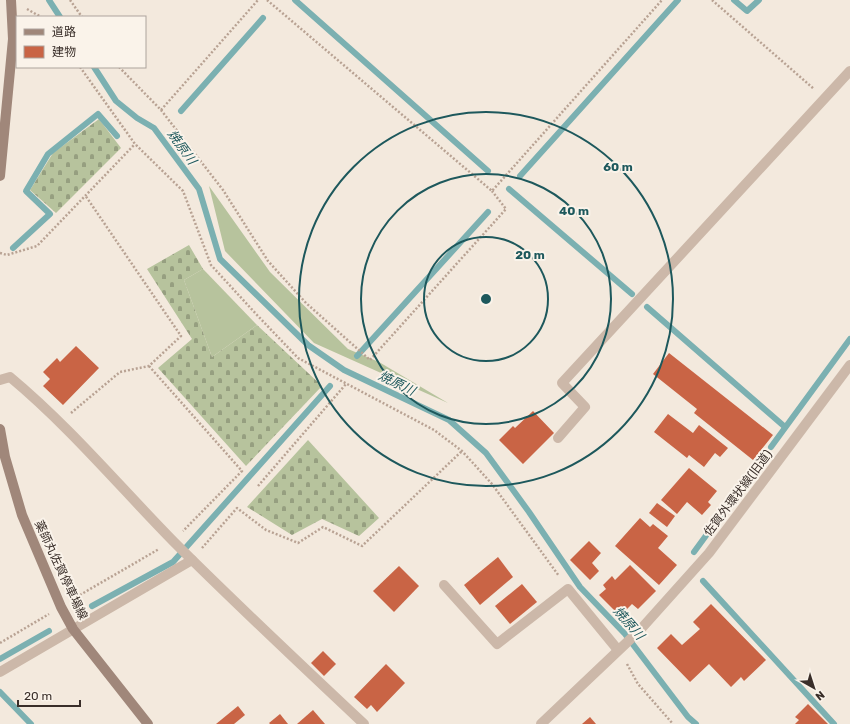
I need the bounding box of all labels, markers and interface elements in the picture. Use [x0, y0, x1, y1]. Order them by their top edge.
legend [16, 16, 146, 68]
text: 道路 [52, 25, 76, 39]
text: 建物 [52, 45, 76, 59]
water label: 焼原川 [164, 127, 201, 169]
text: 60 m [603, 160, 633, 174]
text: 40 m [559, 204, 589, 218]
text: 20 m [515, 248, 545, 262]
centre of rings [479, 292, 493, 306]
water label: 焼原川 [376, 368, 420, 399]
street label: 佐賀外環状線(旧道) [701, 447, 775, 539]
street label: 薬師丸佐賀停車場線 [32, 518, 90, 622]
water label: 焼原川 [611, 603, 649, 644]
north arrow [794, 668, 834, 708]
scale bar [18, 682, 80, 708]
text: N [813, 688, 827, 703]
text: 20 m [24, 689, 52, 703]

